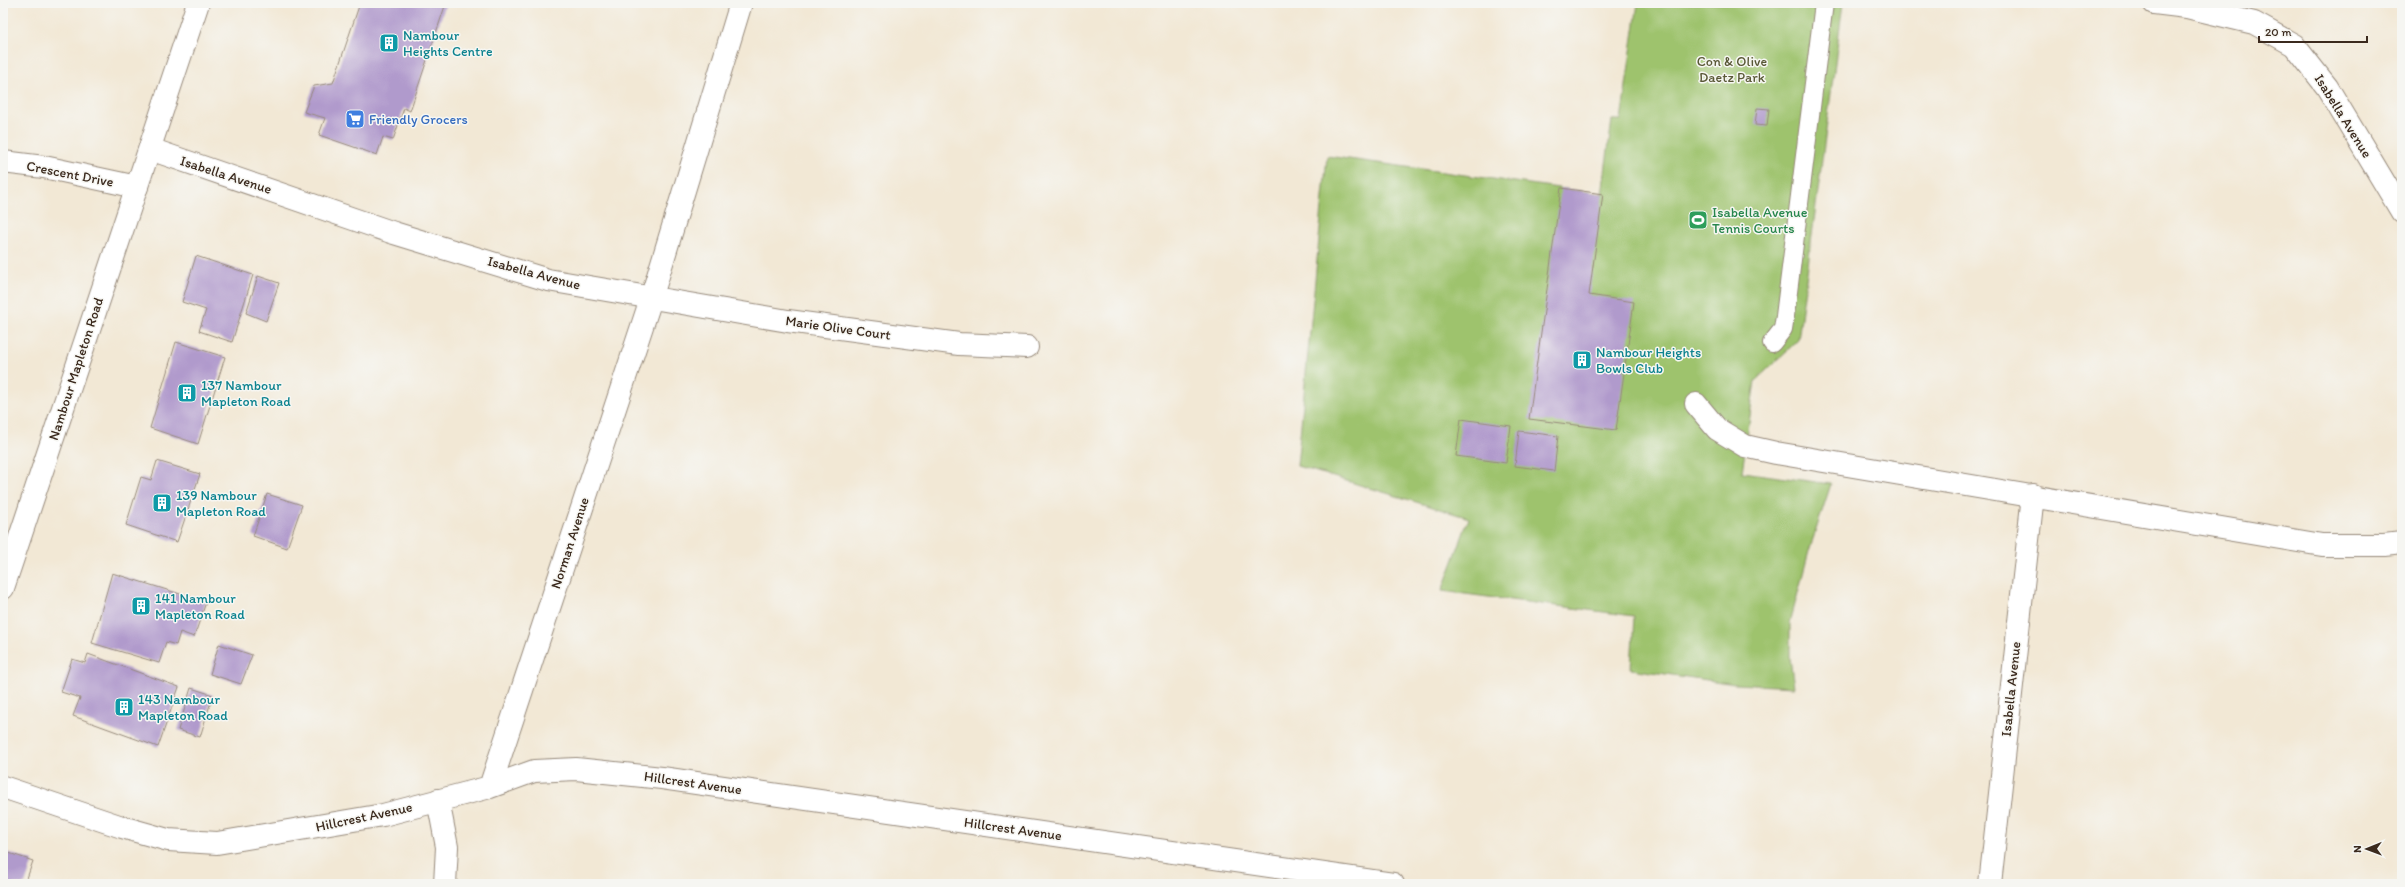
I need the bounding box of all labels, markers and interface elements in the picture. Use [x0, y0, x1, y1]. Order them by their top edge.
scale bar [2259, 18, 2367, 44]
text: 20 m [2265, 25, 2292, 39]
place label: Nambour Heights Centre [403, 27, 493, 60]
building icon: Nambour Heights Centre [378, 32, 400, 54]
park label: Con & Olive Daetz Park [1697, 53, 1767, 86]
street label: Isabella Avenue [2310, 71, 2376, 161]
supermarket icon: Friendly Grocers [344, 108, 366, 130]
place label: Friendly Grocers [369, 111, 468, 128]
street label: Isabella Avenue [178, 152, 274, 198]
street label: Crescent Drive [25, 157, 115, 191]
place label: Isabella Avenue Tennis Courts [1712, 204, 1808, 237]
sports icon: Isabella Avenue Tennis Courts [1687, 209, 1709, 231]
street label: Isabella Avenue [486, 252, 583, 294]
street label: Nambour Mapleton Road [45, 295, 107, 443]
street label: Marie Olive Court [784, 312, 892, 344]
place label: Nambour Heights Bowls Club [1596, 344, 1701, 377]
building icon: Nambour Heights Bowls Club [1571, 349, 1593, 371]
place label: 137 Nambour Mapleton Road [201, 377, 291, 410]
building icon: 137 Nambour Mapleton Road [176, 382, 198, 404]
place label: 139 Nambour Mapleton Road [176, 487, 266, 520]
building icon: 139 Nambour Mapleton Road [151, 492, 173, 514]
street label: Norman Avenue [547, 495, 593, 591]
place label: 141 Nambour Mapleton Road [155, 590, 245, 623]
building icon: 141 Nambour Mapleton Road [130, 595, 152, 617]
street label: Isabella Avenue [1998, 640, 2024, 737]
place label: 143 Nambour Mapleton Road [138, 691, 228, 724]
building icon: 143 Nambour Mapleton Road [113, 696, 135, 718]
street label: Hillcrest Avenue [643, 768, 743, 798]
street label: Hillcrest Avenue [314, 798, 414, 836]
street label: Hillcrest Avenue [963, 814, 1063, 844]
north arrow [2347, 829, 2387, 869]
text: N [2351, 845, 2364, 853]

